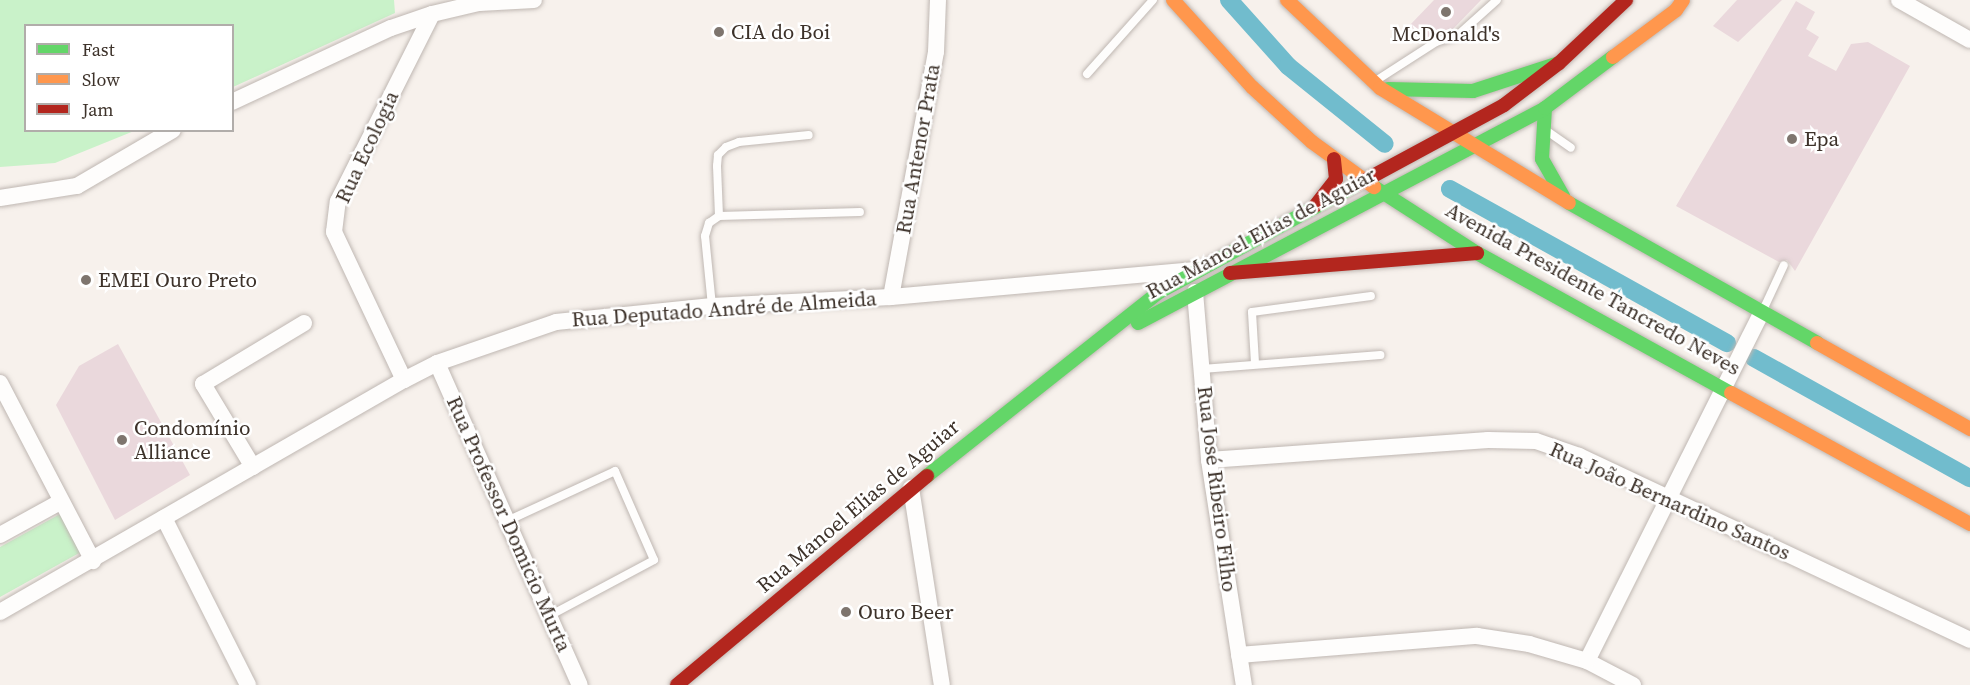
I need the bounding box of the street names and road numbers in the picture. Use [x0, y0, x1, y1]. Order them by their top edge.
street label: Rua Antenor Prata [891, 62, 945, 236]
street label: Rua Ecologia [330, 87, 404, 207]
street label: Rua Manoel Elias de Aguiar [1142, 162, 1380, 304]
street label: Avenida Presidente Tancredo Neves [1441, 197, 1745, 381]
street label: Rua Deputado André de Almeida [571, 286, 877, 332]
street label: Rua José Ribeiro Filho [1192, 384, 1242, 594]
street label: Rua Professor Domicio Murta [441, 392, 577, 656]
street label: Rua Manoel Elias de Aguiar [752, 414, 964, 598]
street label: Rua João Bernardino Santos [1546, 436, 1794, 566]

